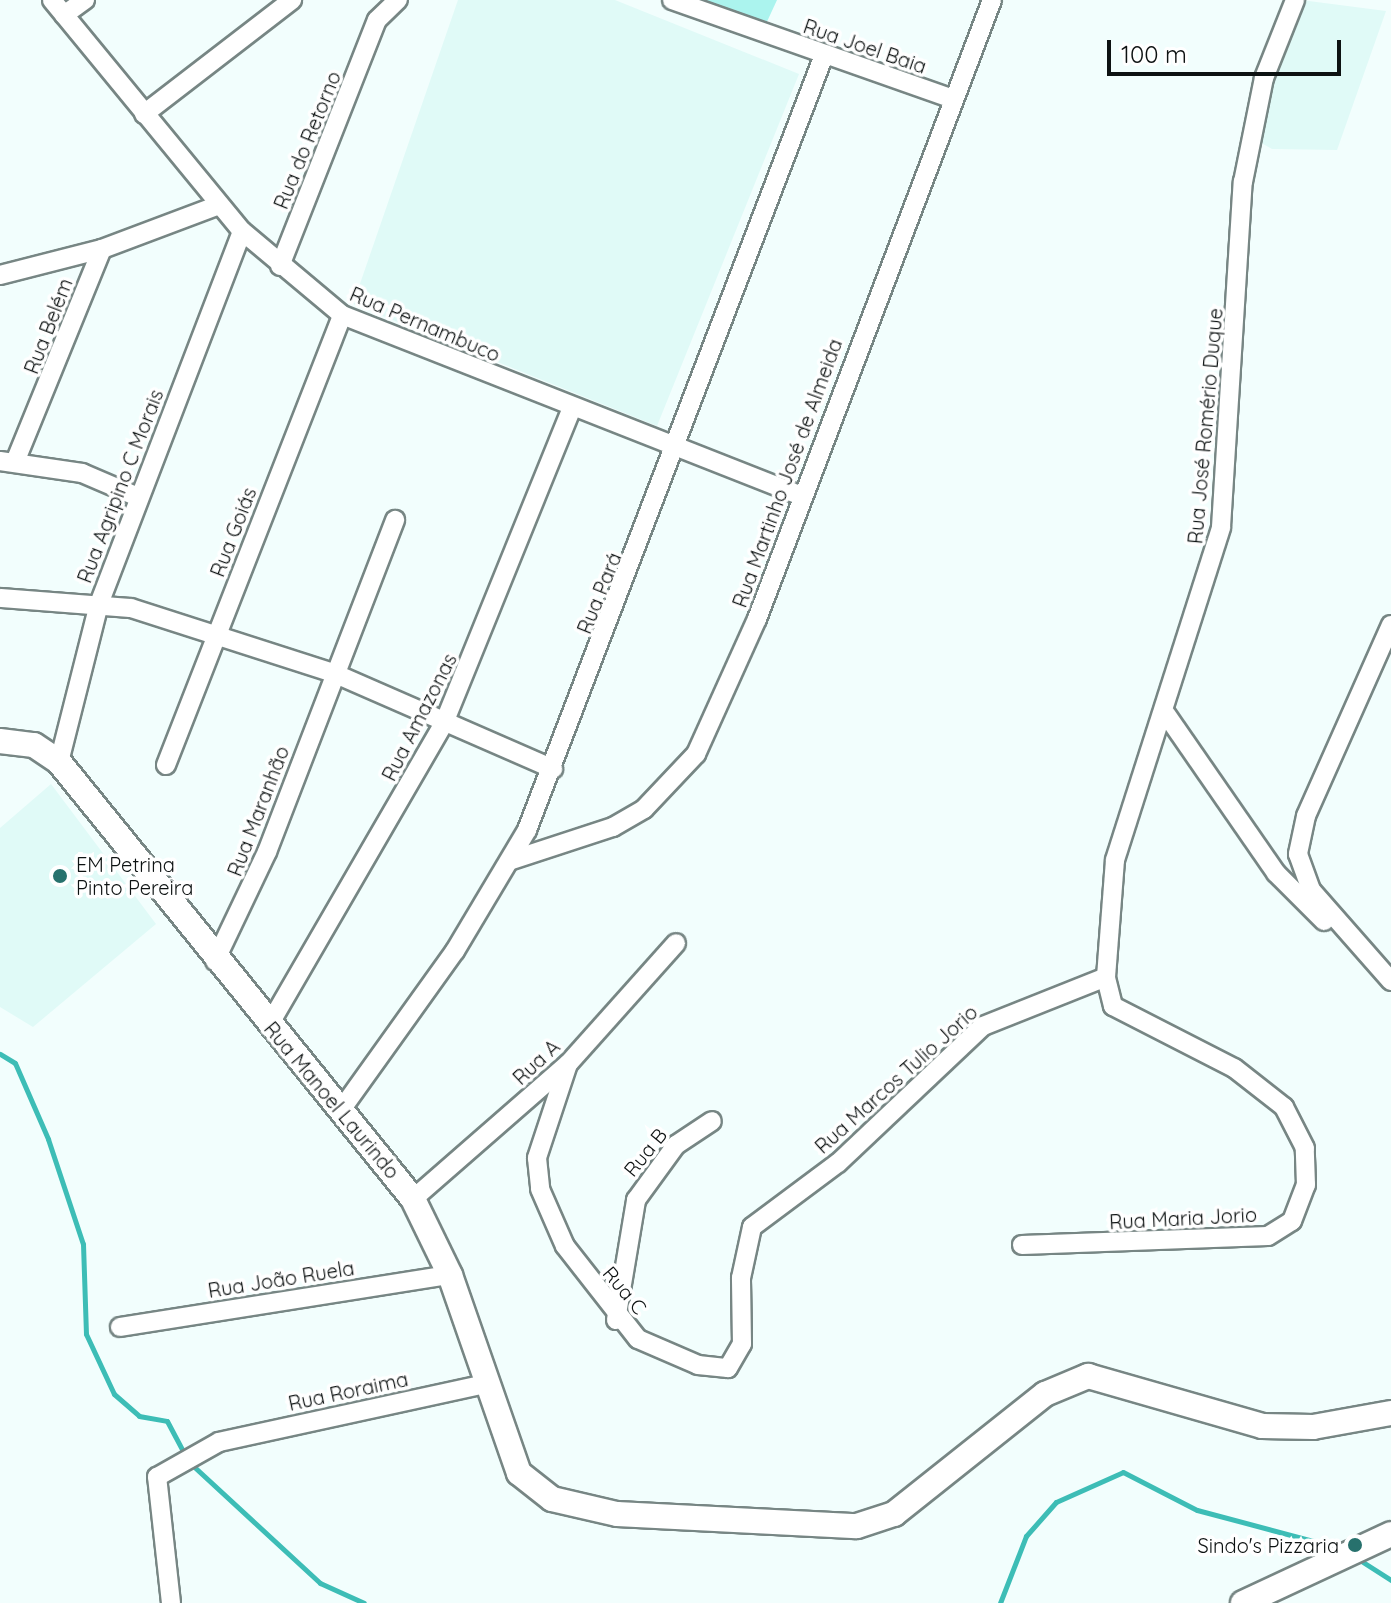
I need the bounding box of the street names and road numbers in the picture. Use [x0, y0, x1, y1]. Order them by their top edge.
street label: Rua Joel Baia [800, 14, 930, 78]
street label: Rua do Retorno [268, 68, 346, 212]
street label: Rua Belém [19, 275, 77, 377]
street label: Rua Pernambuco [346, 282, 504, 366]
street label: Rua José Romério Duque [1183, 307, 1227, 545]
street label: Rua Martinho José de Almeida [727, 335, 847, 611]
street label: Rua Agripino C Morais [72, 386, 168, 586]
street label: Rua Goiás [205, 484, 261, 580]
street label: Rua Pará [572, 549, 626, 637]
street label: Rua Amazonas [377, 649, 461, 785]
street label: Rua Maranhão [222, 743, 294, 879]
street label: Rua Marcos Tulio Jorio [810, 1000, 982, 1158]
street label: Rua Manoel Laurindo [259, 1017, 405, 1183]
street label: Rua A [508, 1034, 564, 1090]
street label: Rua B [618, 1123, 672, 1181]
street label: Rua Maria Jorio [1108, 1202, 1258, 1234]
street label: Rua João Ruela [206, 1256, 356, 1302]
street label: Rua C [598, 1261, 652, 1319]
street label: Rua Roraima [286, 1367, 410, 1415]

